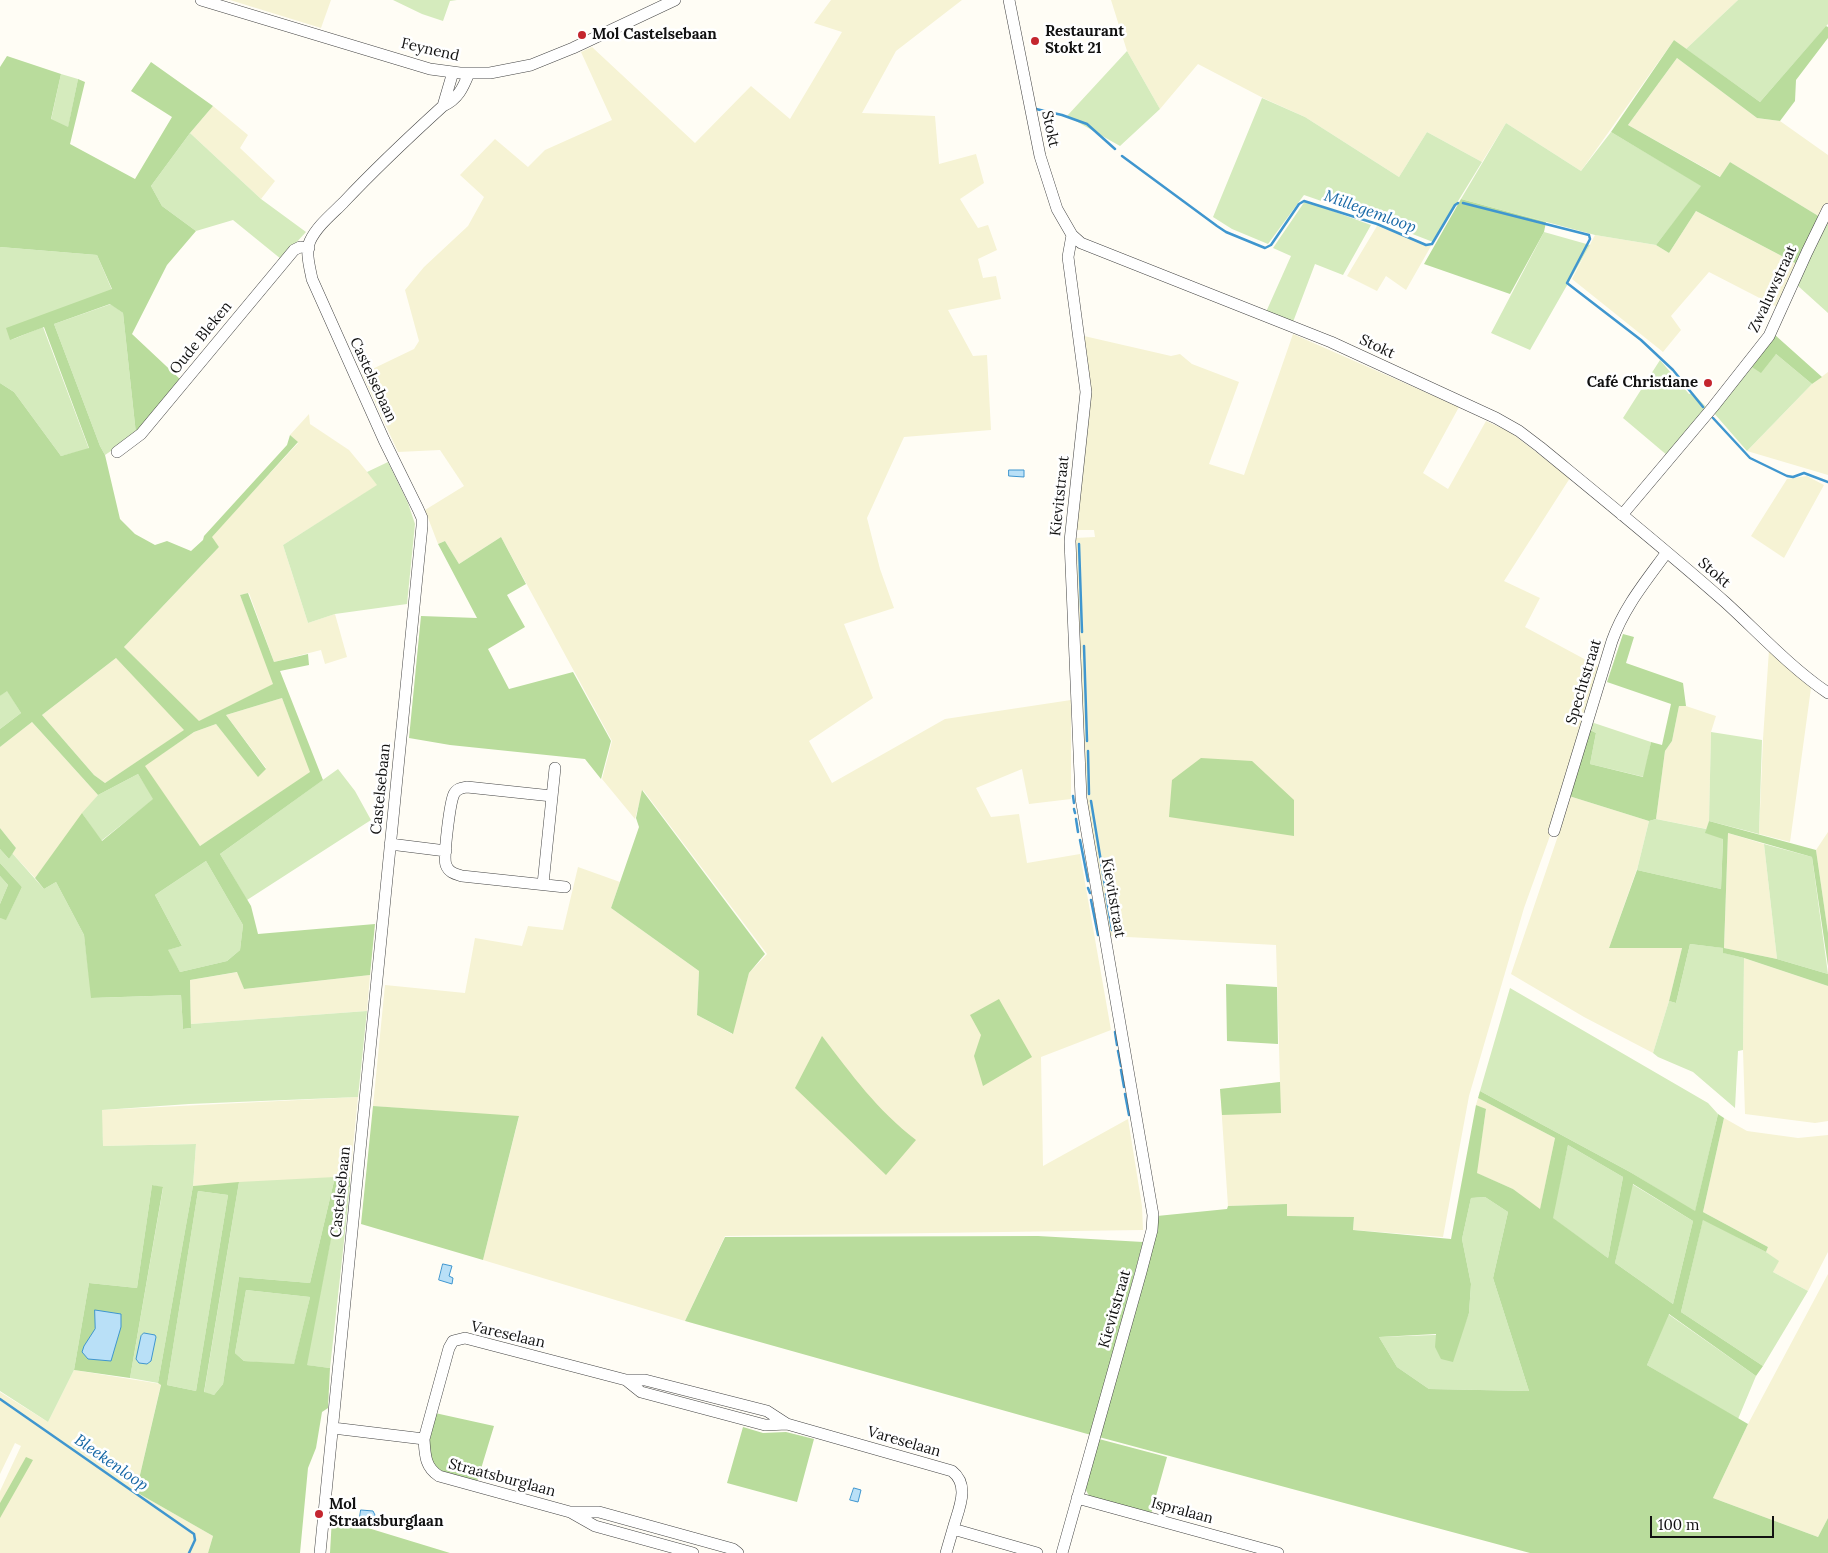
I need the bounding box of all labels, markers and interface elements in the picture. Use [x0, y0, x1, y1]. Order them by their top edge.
place label: Restaurant Stokt 21 [1045, 23, 1124, 58]
place label: Mol Castelsebaan [592, 26, 717, 44]
marker: Mol Castelsebaan [576, 29, 588, 41]
street label: Feynend [399, 35, 461, 65]
marker: Restaurant Stokt 21 [1029, 35, 1041, 47]
street label: Stokt [1037, 109, 1063, 149]
water label: Millegemloop [1321, 186, 1419, 238]
street label: Zwaluwstraat [1745, 243, 1801, 335]
street label: Oude Bleken [166, 298, 236, 378]
street label: Stokt [1356, 331, 1398, 363]
street label: Castelsebaan [345, 335, 401, 425]
place label: Café Christiane [1587, 374, 1698, 392]
marker: Café Christiane [1702, 377, 1714, 389]
street label: Kievitstraat [1047, 455, 1073, 537]
street label: Stokt [1694, 554, 1734, 592]
street label: Spechtstraat [1562, 637, 1606, 727]
street label: Castelsebaan [367, 743, 395, 835]
street label: Kievitstraat [1097, 857, 1129, 939]
street label: Castelsebaan [327, 1146, 355, 1238]
street label: Kievitstraat [1095, 1268, 1135, 1350]
street label: Vareselaan [469, 1318, 547, 1352]
street label: Vareselaan [865, 1423, 943, 1461]
water label: Bleekenloop [70, 1431, 152, 1495]
street label: Straatsburglaan [446, 1455, 558, 1501]
street label: Ispralaan [1149, 1494, 1215, 1528]
place label: Mol Straatsburglaan [329, 1496, 444, 1531]
scale bar [1653, 1506, 1777, 1538]
marker: Mol Straatsburglaan [313, 1508, 325, 1520]
text: 100 m [1658, 1515, 1699, 1534]

